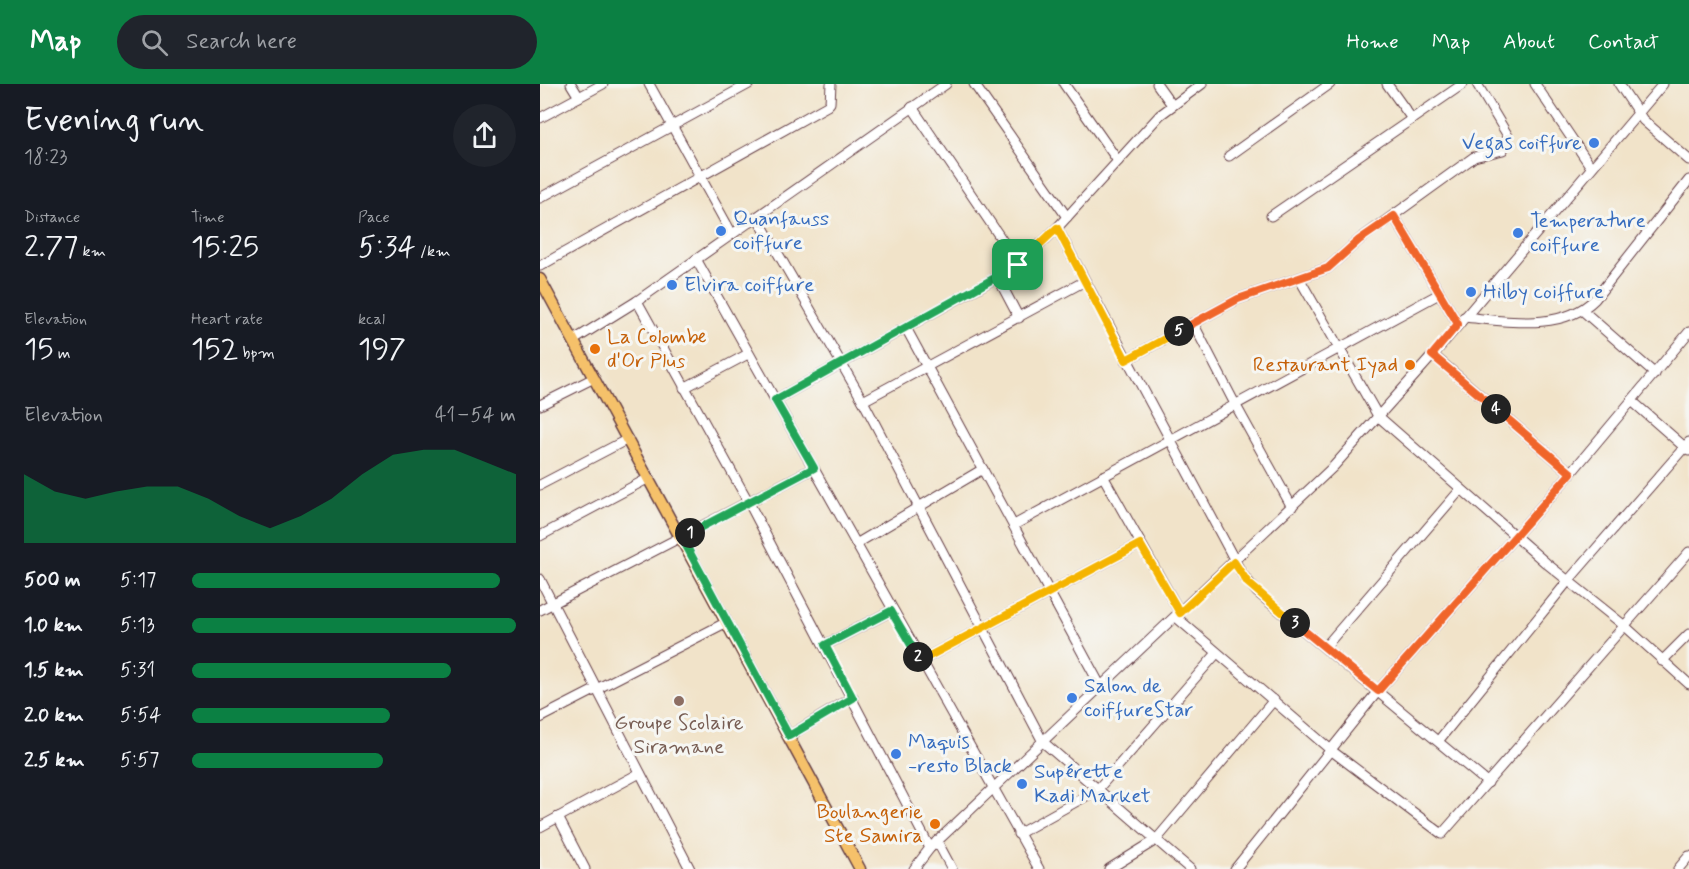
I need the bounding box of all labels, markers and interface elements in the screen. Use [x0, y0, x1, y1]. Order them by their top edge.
search box [117, 15, 537, 69]
text: Map [30, 24, 81, 61]
icon: search [138, 26, 171, 59]
text: Search here [186, 28, 297, 56]
text: Home [1347, 28, 1399, 56]
text: Map [1432, 28, 1470, 56]
text: About [1503, 28, 1555, 56]
text: Contact [1588, 28, 1659, 56]
text: Evening run [24, 99, 204, 143]
button: share [453, 104, 516, 167]
place label: Vegas coiffure [1462, 129, 1582, 159]
marker: Vegas coiffure [1587, 136, 1601, 150]
text: 18:23 [24, 144, 68, 171]
place label: Quanfauss coiffure [733, 205, 829, 257]
text: Distance [24, 207, 80, 228]
text: Time [191, 207, 225, 228]
text: Pace [358, 207, 390, 228]
place label: Temperature coiffure [1530, 207, 1646, 259]
marker: Quanfauss coiffure [714, 224, 728, 238]
marker: Temperature coiffure [1511, 226, 1525, 240]
text: 2.77 [24, 228, 78, 267]
text: 15:25 [191, 228, 259, 267]
text: 5:34 [358, 228, 416, 267]
pin [992, 239, 1043, 290]
text: km [78, 241, 106, 262]
text: /km [416, 241, 450, 262]
icon: arrive [1001, 248, 1034, 281]
place label: Elvira coiffure [684, 271, 814, 299]
marker: Elvira coiffure [665, 278, 679, 292]
place label: Hilby coiffure [1483, 278, 1604, 306]
marker: Hilby coiffure [1464, 285, 1478, 299]
text: Elevation [24, 309, 87, 330]
text: Heart rate [191, 309, 263, 330]
text: kcal [358, 309, 385, 330]
pin: 5 [1164, 316, 1194, 346]
text: 5 [1174, 320, 1184, 341]
place label: La Colombe d'Or Plus [607, 323, 707, 375]
text: 15 [24, 330, 53, 369]
text: 152 [191, 330, 238, 369]
text: 197 [358, 330, 406, 369]
marker: La Colombe d'Or Plus [588, 342, 602, 356]
text: m [53, 343, 70, 364]
text: bpm [238, 343, 275, 364]
place label: Restaurant Iyad [1253, 351, 1398, 379]
marker: Restaurant Iyad [1403, 358, 1417, 372]
pin: 4 [1481, 394, 1511, 424]
text: 4 [1491, 398, 1501, 419]
text: Elevation [24, 402, 103, 429]
text: 41–54 m [435, 402, 516, 429]
pin: 1 [675, 518, 705, 548]
text: 1 [686, 522, 694, 543]
text: 500 m [24, 567, 81, 594]
text: 5:17 [120, 567, 156, 594]
pin: 3 [1280, 608, 1310, 638]
text: 1.0 km [24, 612, 83, 639]
text: 5:13 [120, 612, 155, 639]
text: 3 [1291, 612, 1299, 633]
pin: 2 [903, 642, 933, 672]
text: 2 [914, 646, 922, 667]
text: 1.5 km [24, 657, 84, 684]
text: 5:31 [120, 657, 155, 684]
place label: Salon de coiffureStar [1084, 672, 1193, 724]
marker: Salon de coiffureStar [1065, 691, 1079, 705]
marker: Groupe Scolaire Siramane [672, 694, 686, 708]
text: 2.0 km [24, 702, 84, 729]
text: 5:54 [120, 702, 161, 729]
place label: Groupe Scolaire Siramane [614, 709, 744, 761]
place label: Maquis -resto Black [908, 728, 1012, 780]
text: 2.5 km [24, 747, 85, 774]
text: 5:57 [120, 747, 159, 774]
marker: Maquis -resto Black [889, 747, 903, 761]
place label: Supérette Kadi Market [1034, 758, 1151, 810]
marker: Supérette Kadi Market [1015, 777, 1029, 791]
place label: Boulangerie Ste Samira [816, 798, 923, 850]
marker: Boulangerie Ste Samira [928, 817, 942, 831]

